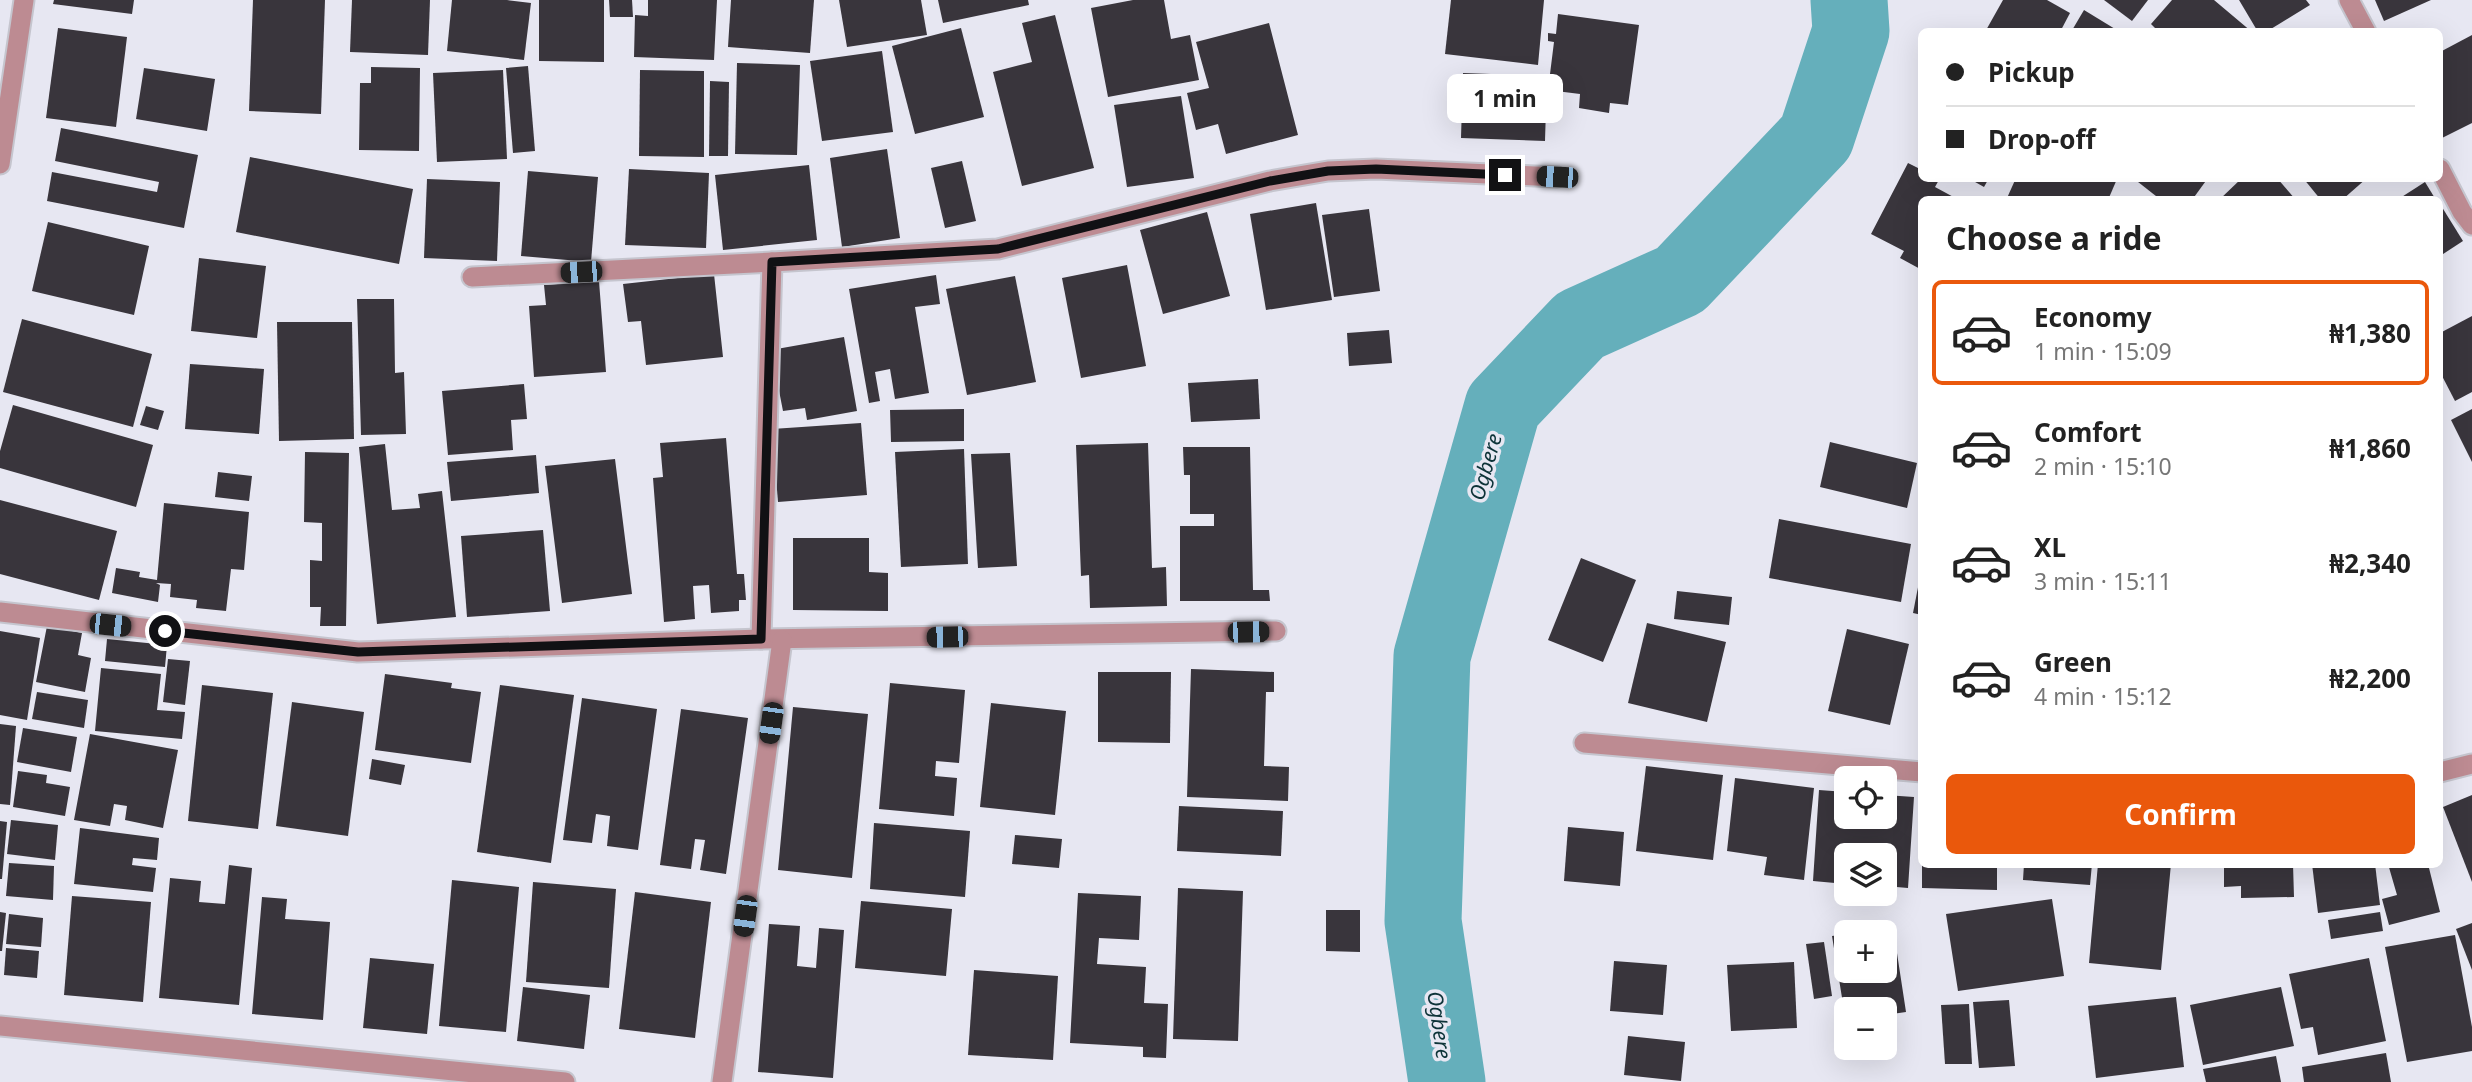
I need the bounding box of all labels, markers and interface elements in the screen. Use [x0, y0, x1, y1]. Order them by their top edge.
text: Pickup [1988, 54, 2075, 90]
callout: 1 min [1447, 74, 1563, 122]
text: 1 min [1473, 82, 1537, 114]
text: Drop-off [1988, 121, 2095, 157]
route end [1489, 159, 1521, 191]
car [1536, 165, 1579, 189]
text: Choose a ride [1946, 216, 2162, 259]
car [560, 260, 603, 284]
text: Economy [2034, 299, 2152, 335]
icon: car [1950, 301, 2013, 364]
text: ₦1,380 [2329, 315, 2411, 351]
text: 1 min · 15:09 [2034, 335, 2172, 367]
text: Comfort [2034, 414, 2142, 450]
icon: car [1950, 416, 2013, 479]
water label: Ogbere [1462, 430, 1508, 503]
text: ₦1,860 [2329, 430, 2411, 466]
text: 2 min · 15:10 [2034, 450, 2172, 482]
text: XL [2034, 529, 2066, 565]
icon: car [1950, 531, 2013, 594]
text: ₦2,340 [2329, 545, 2411, 581]
text: 3 min · 15:11 [2034, 565, 2172, 597]
car [89, 612, 132, 638]
route start [149, 615, 181, 647]
car [1227, 621, 1270, 643]
car [926, 626, 969, 648]
text: Green [2034, 644, 2112, 680]
icon: car [1950, 646, 2013, 709]
text: ₦2,200 [2329, 660, 2411, 696]
text: 4 min · 15:12 [2034, 680, 2172, 712]
car [758, 701, 785, 745]
map controls [1834, 766, 1897, 1060]
button: locate [1834, 766, 1897, 829]
button: Confirm [1946, 774, 2415, 854]
button: layers [1834, 843, 1897, 906]
car [732, 894, 759, 938]
button: + [1834, 920, 1897, 983]
water label: Ogbere [1421, 989, 1459, 1061]
button: − [1834, 997, 1897, 1060]

